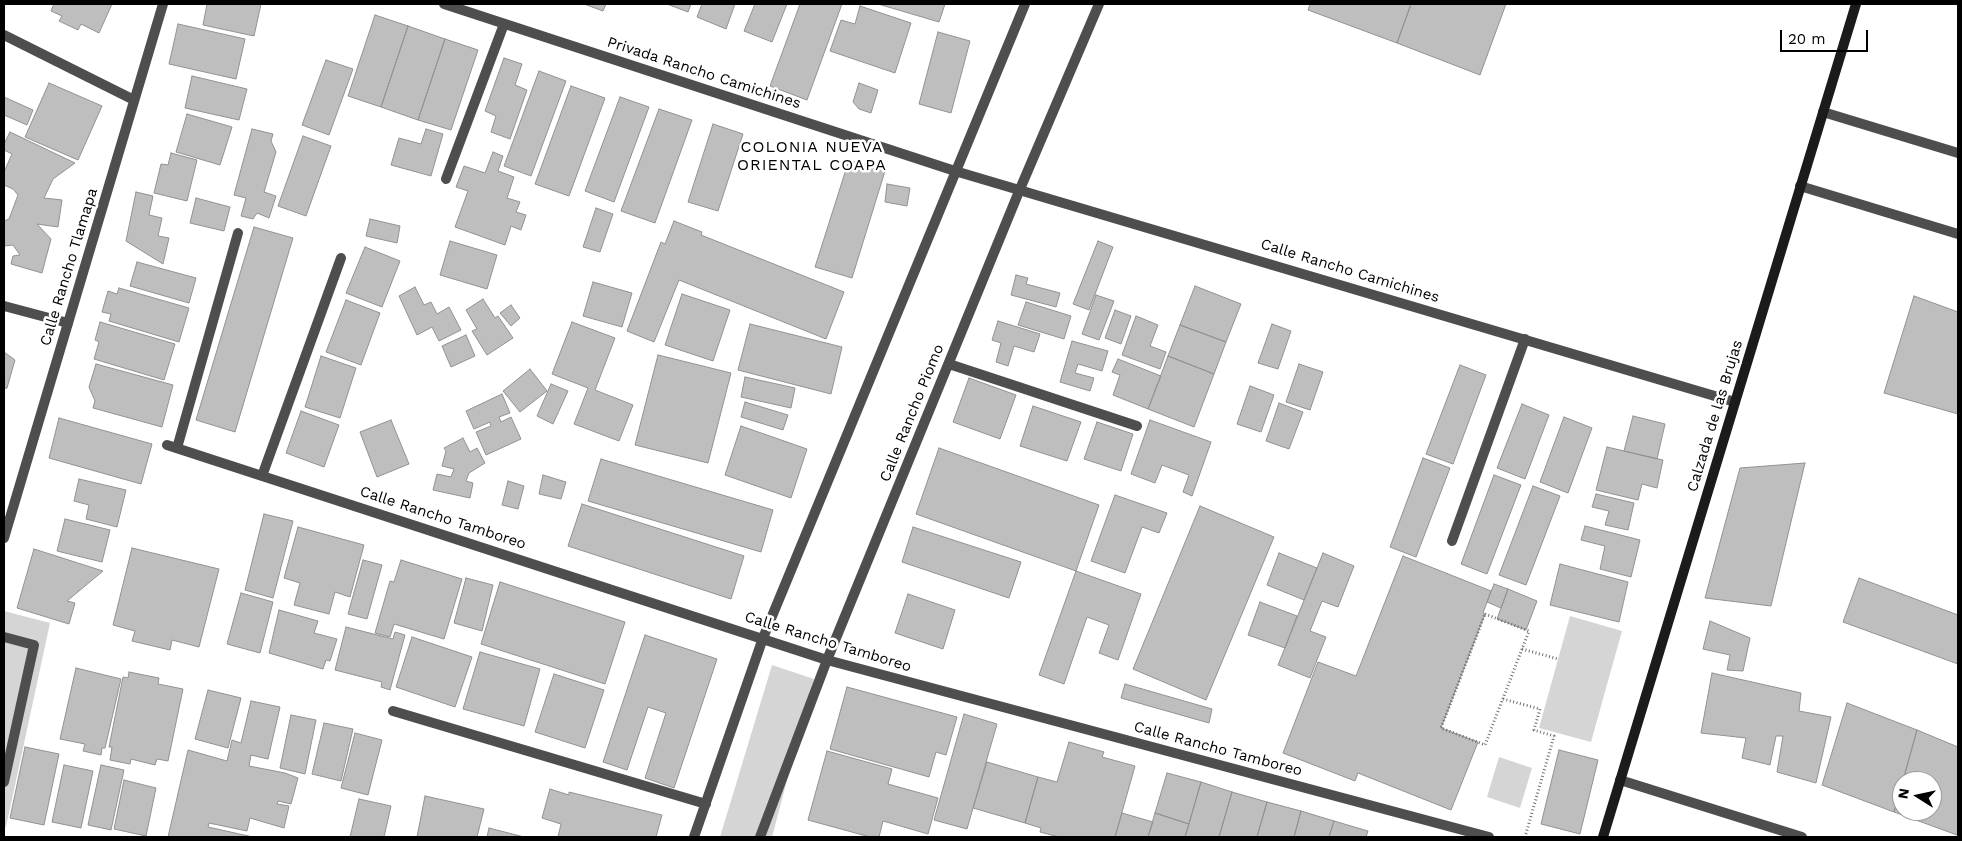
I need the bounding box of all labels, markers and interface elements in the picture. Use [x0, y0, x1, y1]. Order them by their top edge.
scale bar [1782, 20, 1870, 52]
text: 20 m [1788, 30, 1826, 48]
street label: Privada Rancho Camichines [605, 33, 803, 113]
district label: COLONIA NUEVA ORIENTAL COAPA [735, 137, 889, 175]
street label: Calle Rancho Tlamapa [36, 186, 102, 348]
street label: Calle Rancho Camichines [1258, 235, 1442, 307]
street label: Calzada de las Brujas [1683, 338, 1747, 494]
street label: Calle Rancho Piomo [876, 342, 948, 484]
street label: Calle Rancho Tamboreo [358, 483, 528, 553]
street label: Calle Rancho Tamboreo [742, 608, 914, 676]
street label: Calle Rancho Tamboreo [1132, 718, 1304, 780]
north arrow [1892, 771, 1942, 821]
text: N [1894, 787, 1912, 800]

